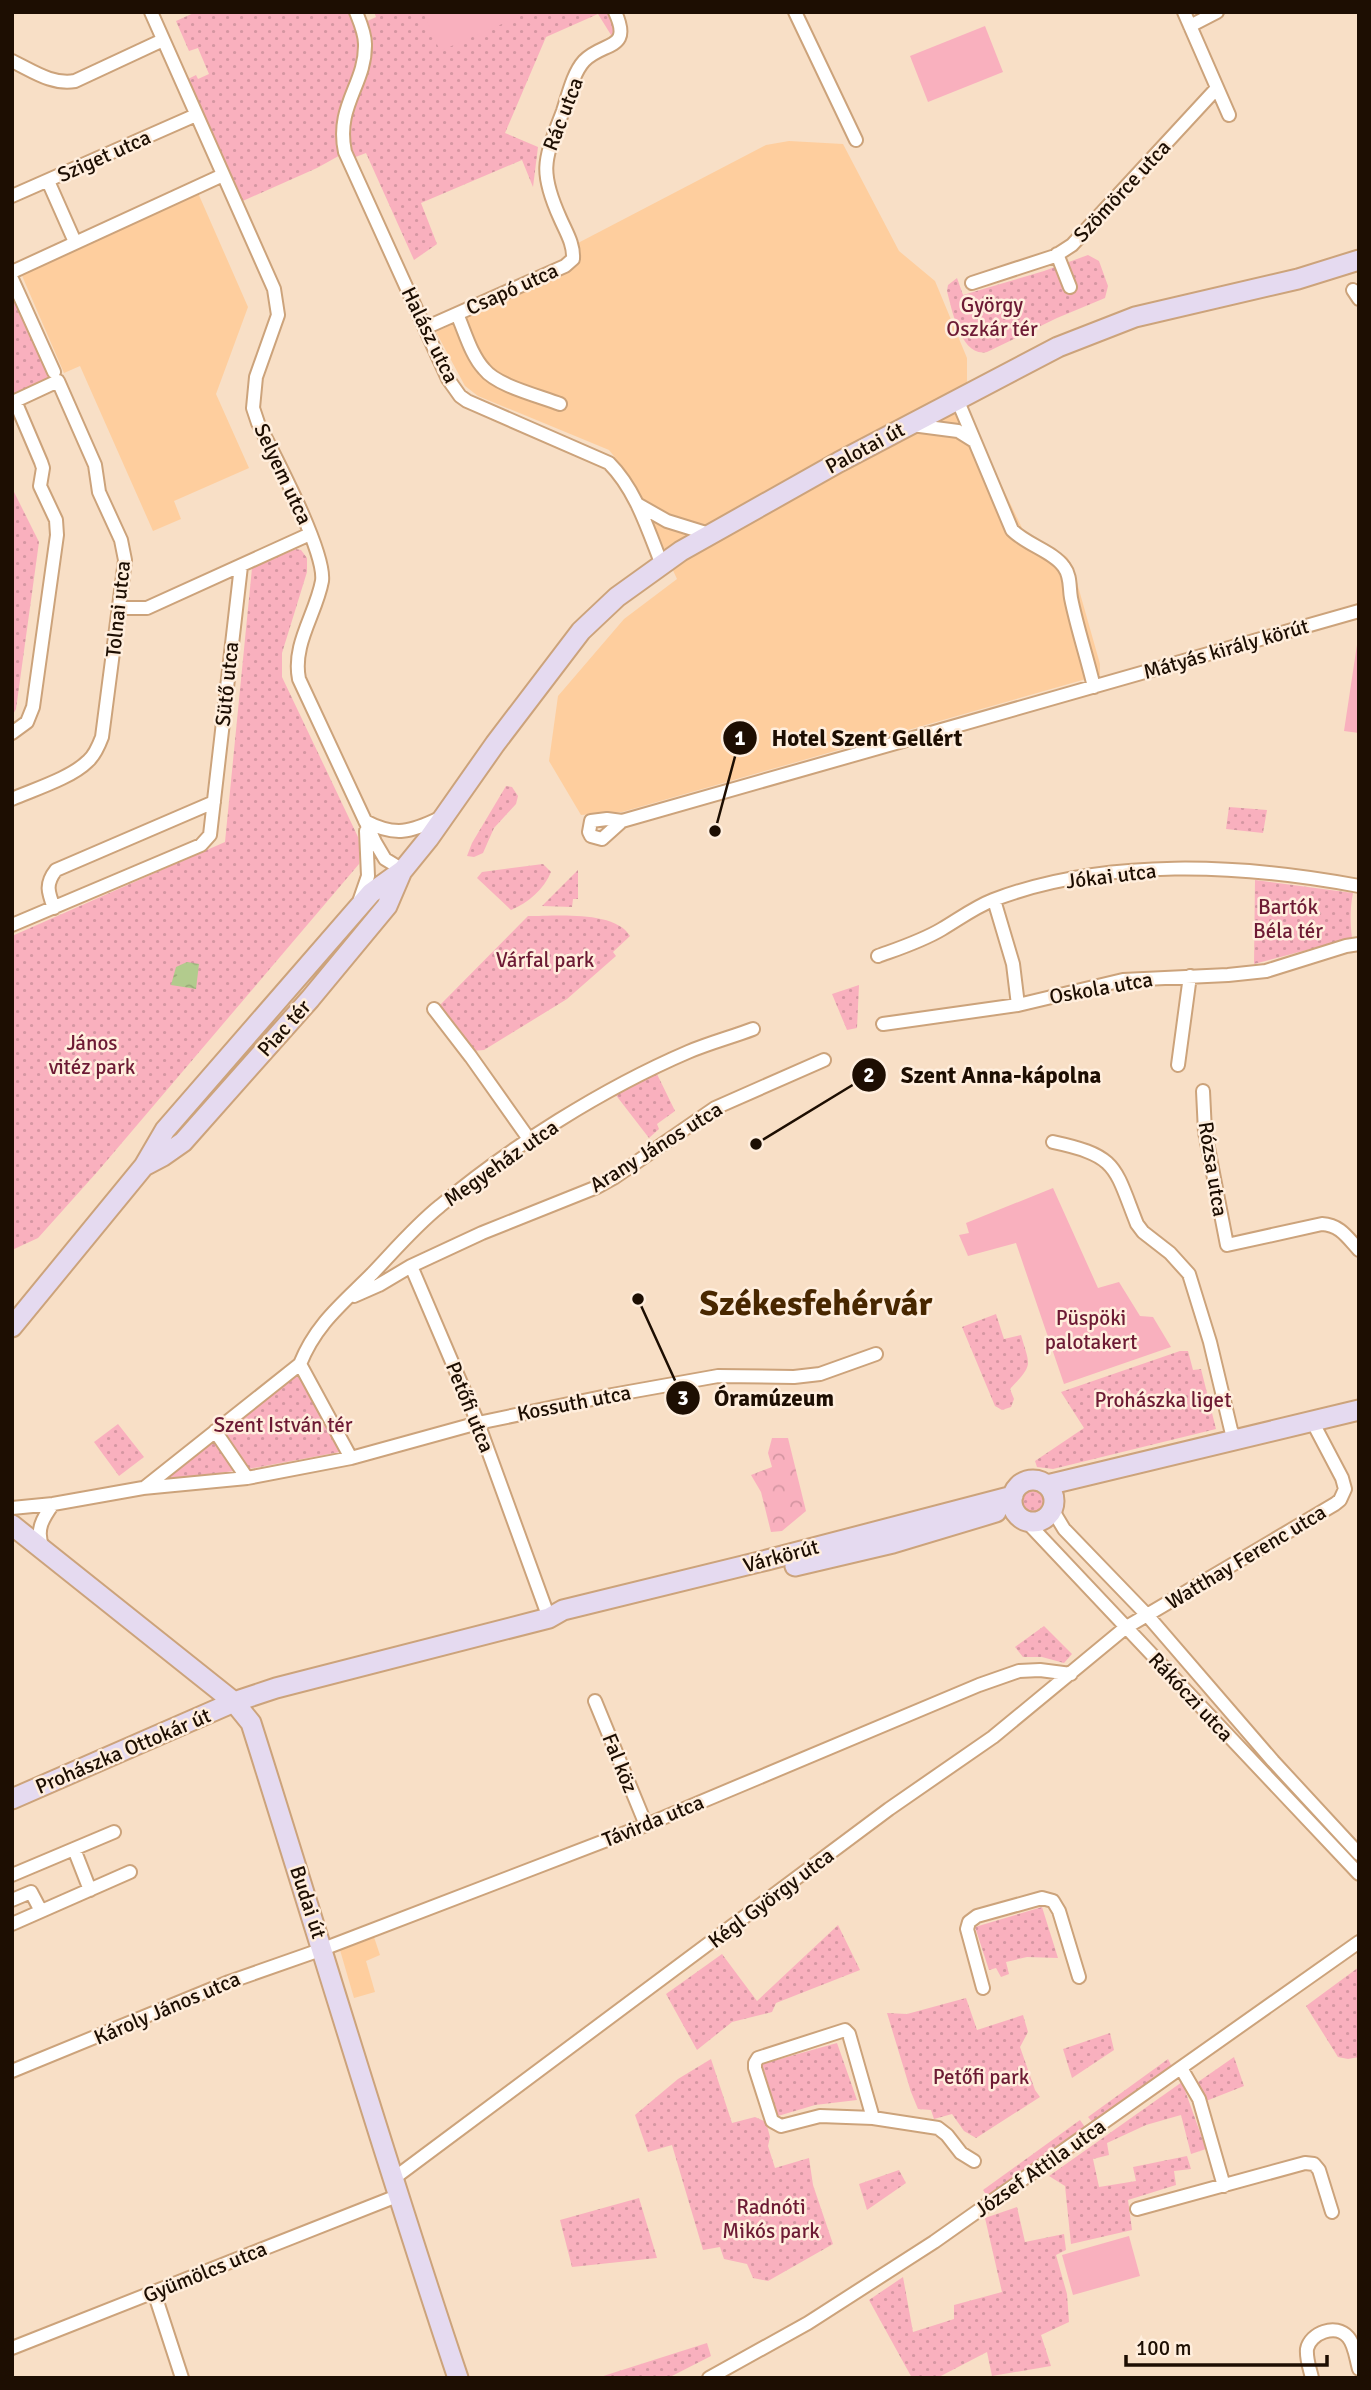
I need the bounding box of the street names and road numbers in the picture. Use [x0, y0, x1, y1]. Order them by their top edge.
street label: Rác utca [537, 74, 589, 154]
street label: Sziget utca [53, 124, 155, 188]
street label: Szömörce utca [1068, 134, 1176, 248]
street label: Csapó utca [462, 257, 562, 321]
street label: Halász utca [396, 283, 464, 387]
street label: Palotai út [821, 416, 909, 480]
street label: Selyem utca [248, 419, 318, 529]
street label: Tolnai utca [100, 559, 136, 659]
street label: Mátyás király körút [1140, 613, 1312, 685]
street label: Sütő utca [210, 640, 244, 728]
street label: Jókai utca [1064, 858, 1158, 894]
street label: Oskola utca [1047, 966, 1155, 1010]
street label: Piac tér [252, 994, 317, 1062]
street label: Arany János utca [585, 1096, 727, 1198]
street label: Megyeház utca [439, 1114, 563, 1212]
street label: Rózsa utca [1193, 1120, 1233, 1218]
street label: Petőfi utca [440, 1358, 500, 1456]
street label: Kossuth utca [515, 1379, 633, 1427]
street label: Watthay Ferenc utca [1161, 1499, 1331, 1615]
street label: Várkörút [740, 1533, 822, 1579]
street label: Rákóczi utca [1143, 1647, 1239, 1747]
street label: Prohászka Ottokár út [31, 1702, 215, 1800]
street label: Fal köz [596, 1729, 644, 1797]
street label: Távirda utca [598, 1789, 708, 1853]
street label: Kégl György utca [703, 1842, 839, 1954]
street label: Budai út [284, 1862, 332, 1942]
street label: Károly János utca [90, 1965, 244, 2051]
street label: József Attila utca [969, 2113, 1111, 2223]
street label: Gyümölcs utca [139, 2235, 271, 2309]

